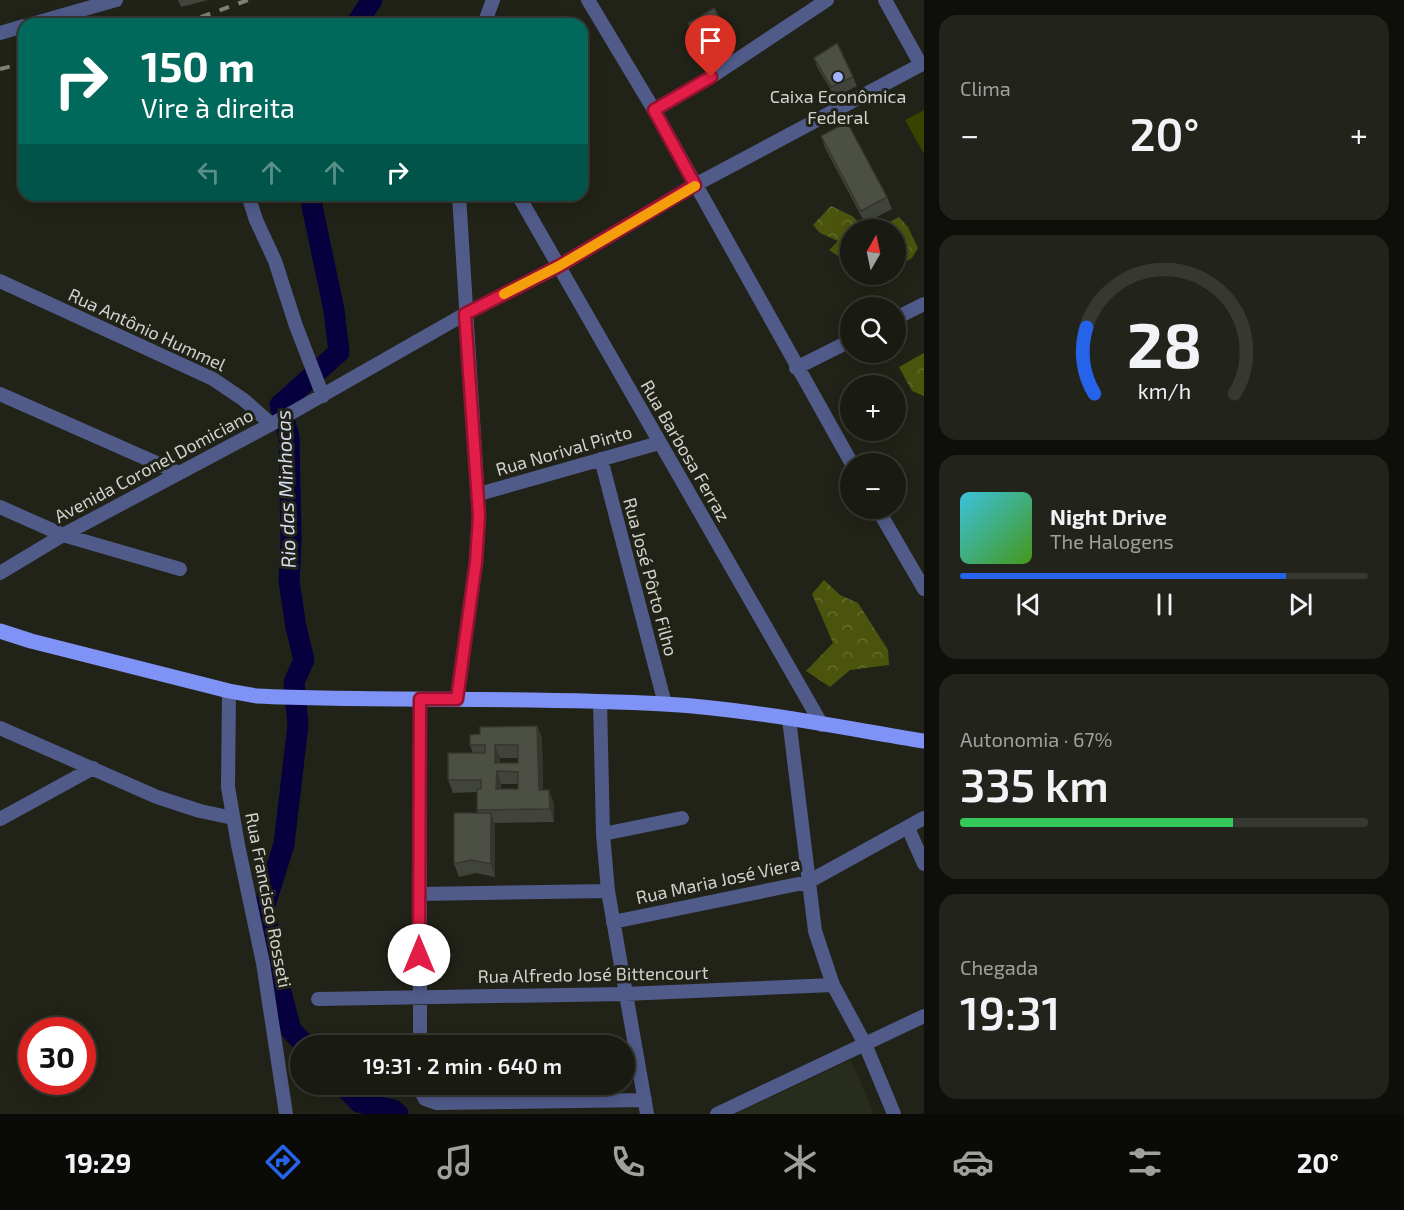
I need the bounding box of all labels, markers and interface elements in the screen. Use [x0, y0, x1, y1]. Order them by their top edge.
pin [685, 15, 736, 77]
icon: arrive [694, 24, 727, 57]
text: 150 m [141, 40, 255, 90]
icon: right [42, 42, 120, 120]
marker: Caixa Econômica Federal [831, 70, 845, 84]
text: Clima [960, 76, 1011, 100]
place label: Caixa Econômica Federal [770, 85, 906, 128]
text: Vire à direita [141, 91, 295, 123]
text: 20° [1130, 106, 1199, 160]
text: − [960, 114, 979, 154]
text: + [1350, 114, 1368, 154]
icon: left [192, 156, 225, 189]
icon: ahead [255, 156, 288, 189]
icon: ahead [318, 156, 351, 189]
icon: right [381, 156, 414, 189]
north arrow [840, 219, 906, 285]
map controls [840, 219, 906, 519]
street label: Rua Antônio Hummel [65, 283, 230, 376]
button: search [840, 297, 906, 363]
text: 28 [1126, 306, 1202, 381]
button: + [840, 375, 906, 441]
street label: Rua Barbosa Ferraz [636, 376, 735, 525]
text: km/h [1137, 379, 1191, 404]
street label: Avenida Coronel Domiciano [50, 403, 257, 527]
water label: Rio das Minhocas [270, 409, 300, 569]
street label: Rua Norival Pinto [493, 420, 634, 480]
button: − [840, 453, 906, 519]
street label: Rua José Pôrto Filho [619, 495, 683, 658]
text: Night Drive [1050, 503, 1167, 529]
text: The Halogens [1050, 529, 1174, 553]
icon: previous [1012, 588, 1045, 621]
icon: pause [1148, 588, 1181, 621]
icon: next [1284, 588, 1317, 621]
text: Autonomia · 67% [960, 727, 1112, 751]
text: 335 km [960, 757, 1109, 811]
street label: Rua Francisco Rosseti [241, 810, 297, 989]
street label: Rua Maria José Viera [634, 852, 802, 908]
position arrow [387, 923, 451, 987]
text: Chegada [960, 955, 1038, 979]
street label: Rua Alfredo José Bittencourt [477, 961, 709, 987]
text: 19:31 [960, 985, 1060, 1039]
speed limit sign: 30 [18, 1017, 96, 1095]
text: 19:31 · 2 min · 640 m [363, 1052, 562, 1078]
icon: directions [262, 1141, 304, 1183]
icon: music [434, 1141, 476, 1183]
icon: phone [607, 1141, 649, 1183]
icon: climate [779, 1141, 821, 1183]
icon: car [952, 1141, 994, 1183]
icon: filters [1124, 1141, 1166, 1183]
text: 19:29 [65, 1146, 131, 1178]
text: 20° [1297, 1146, 1339, 1178]

